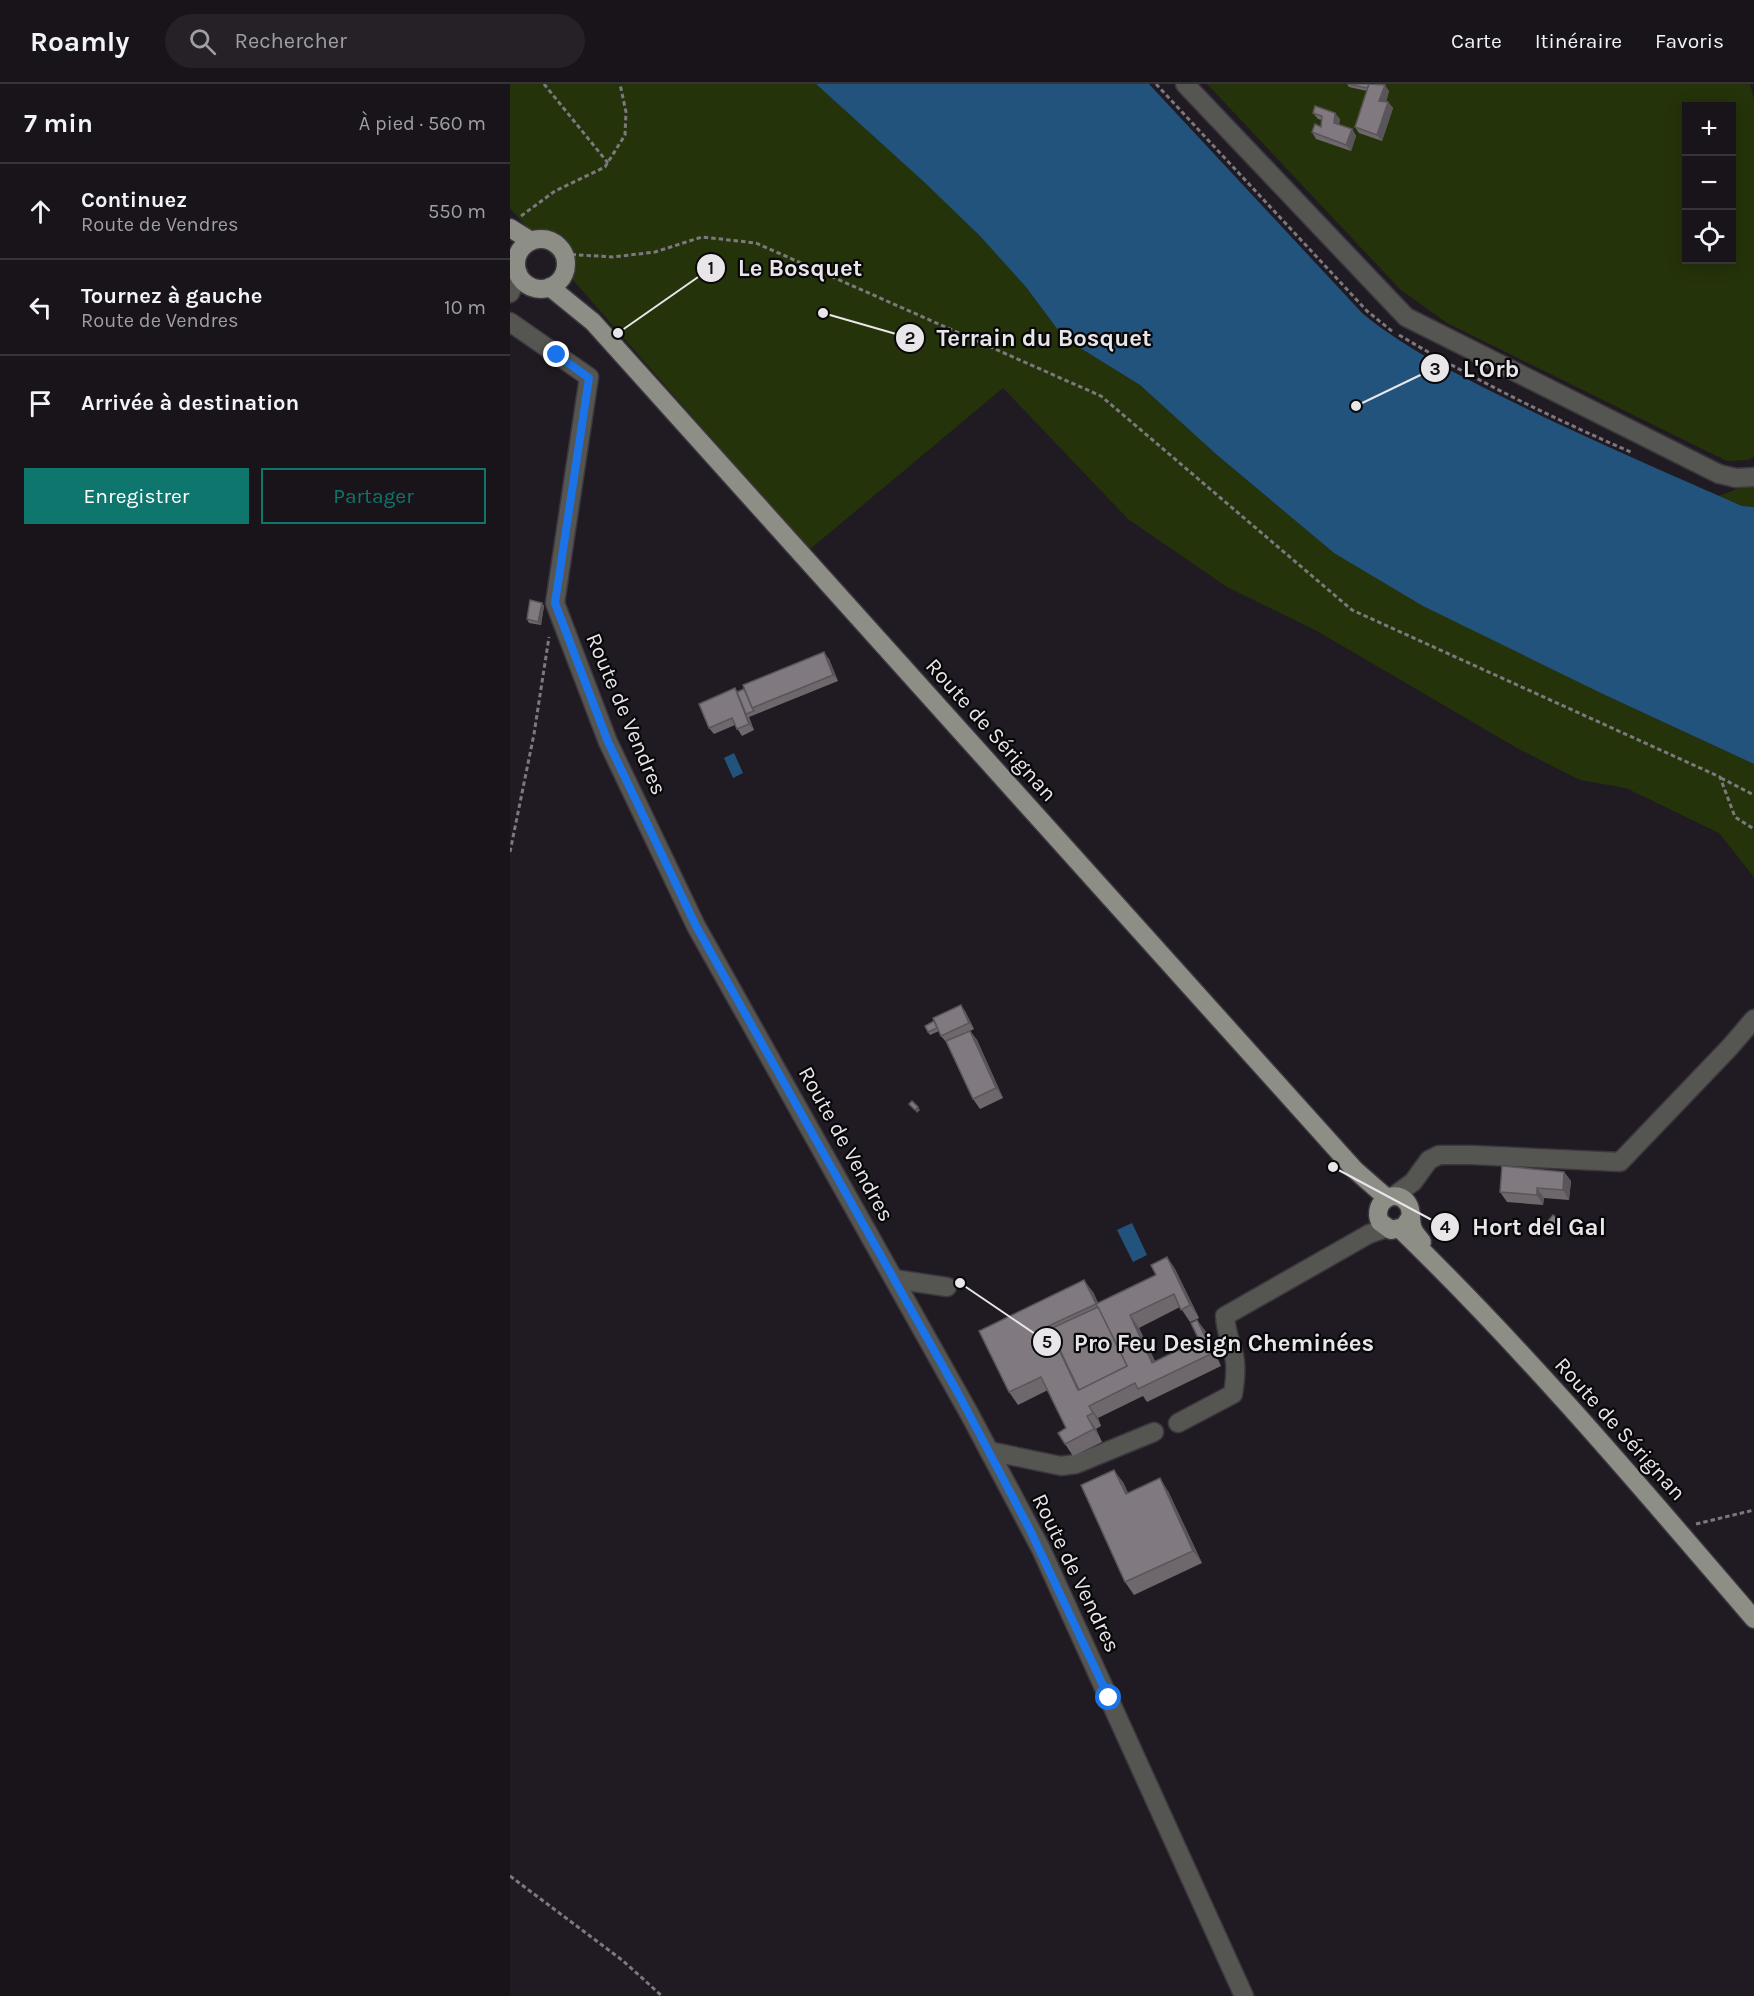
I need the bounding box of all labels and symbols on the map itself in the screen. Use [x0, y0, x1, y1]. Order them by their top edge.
callout: Le Bosquet [696, 247, 874, 289]
text: Le Bosquet [738, 254, 862, 282]
text: 1 [708, 257, 714, 279]
callout: Terrain du Bosquet [895, 317, 1164, 359]
text: Terrain du Bosquet [937, 324, 1151, 352]
text: 2 [905, 327, 915, 349]
route end [543, 341, 569, 367]
callout: L'Orb [1420, 347, 1531, 389]
text: L'Orb [1463, 355, 1519, 383]
text: 3 [1429, 358, 1441, 380]
street label: Route de Vendres [580, 629, 672, 799]
street label: Route de Sérignan [920, 653, 1062, 807]
street label: Route de Vendres [793, 1062, 899, 1226]
callout: Hort del Gal [1430, 1206, 1618, 1248]
text: Hort del Gal [1472, 1213, 1606, 1241]
text: 4 [1440, 1216, 1451, 1238]
callout: Pro Feu Design Cheminées [1032, 1321, 1387, 1363]
text: Pro Feu Design Cheminées [1074, 1329, 1374, 1357]
text: 5 [1042, 1331, 1052, 1353]
street label: Route de Sérignan [1549, 1352, 1691, 1506]
street label: Route de Vendres [1026, 1489, 1126, 1657]
route start [1095, 1684, 1121, 1710]

